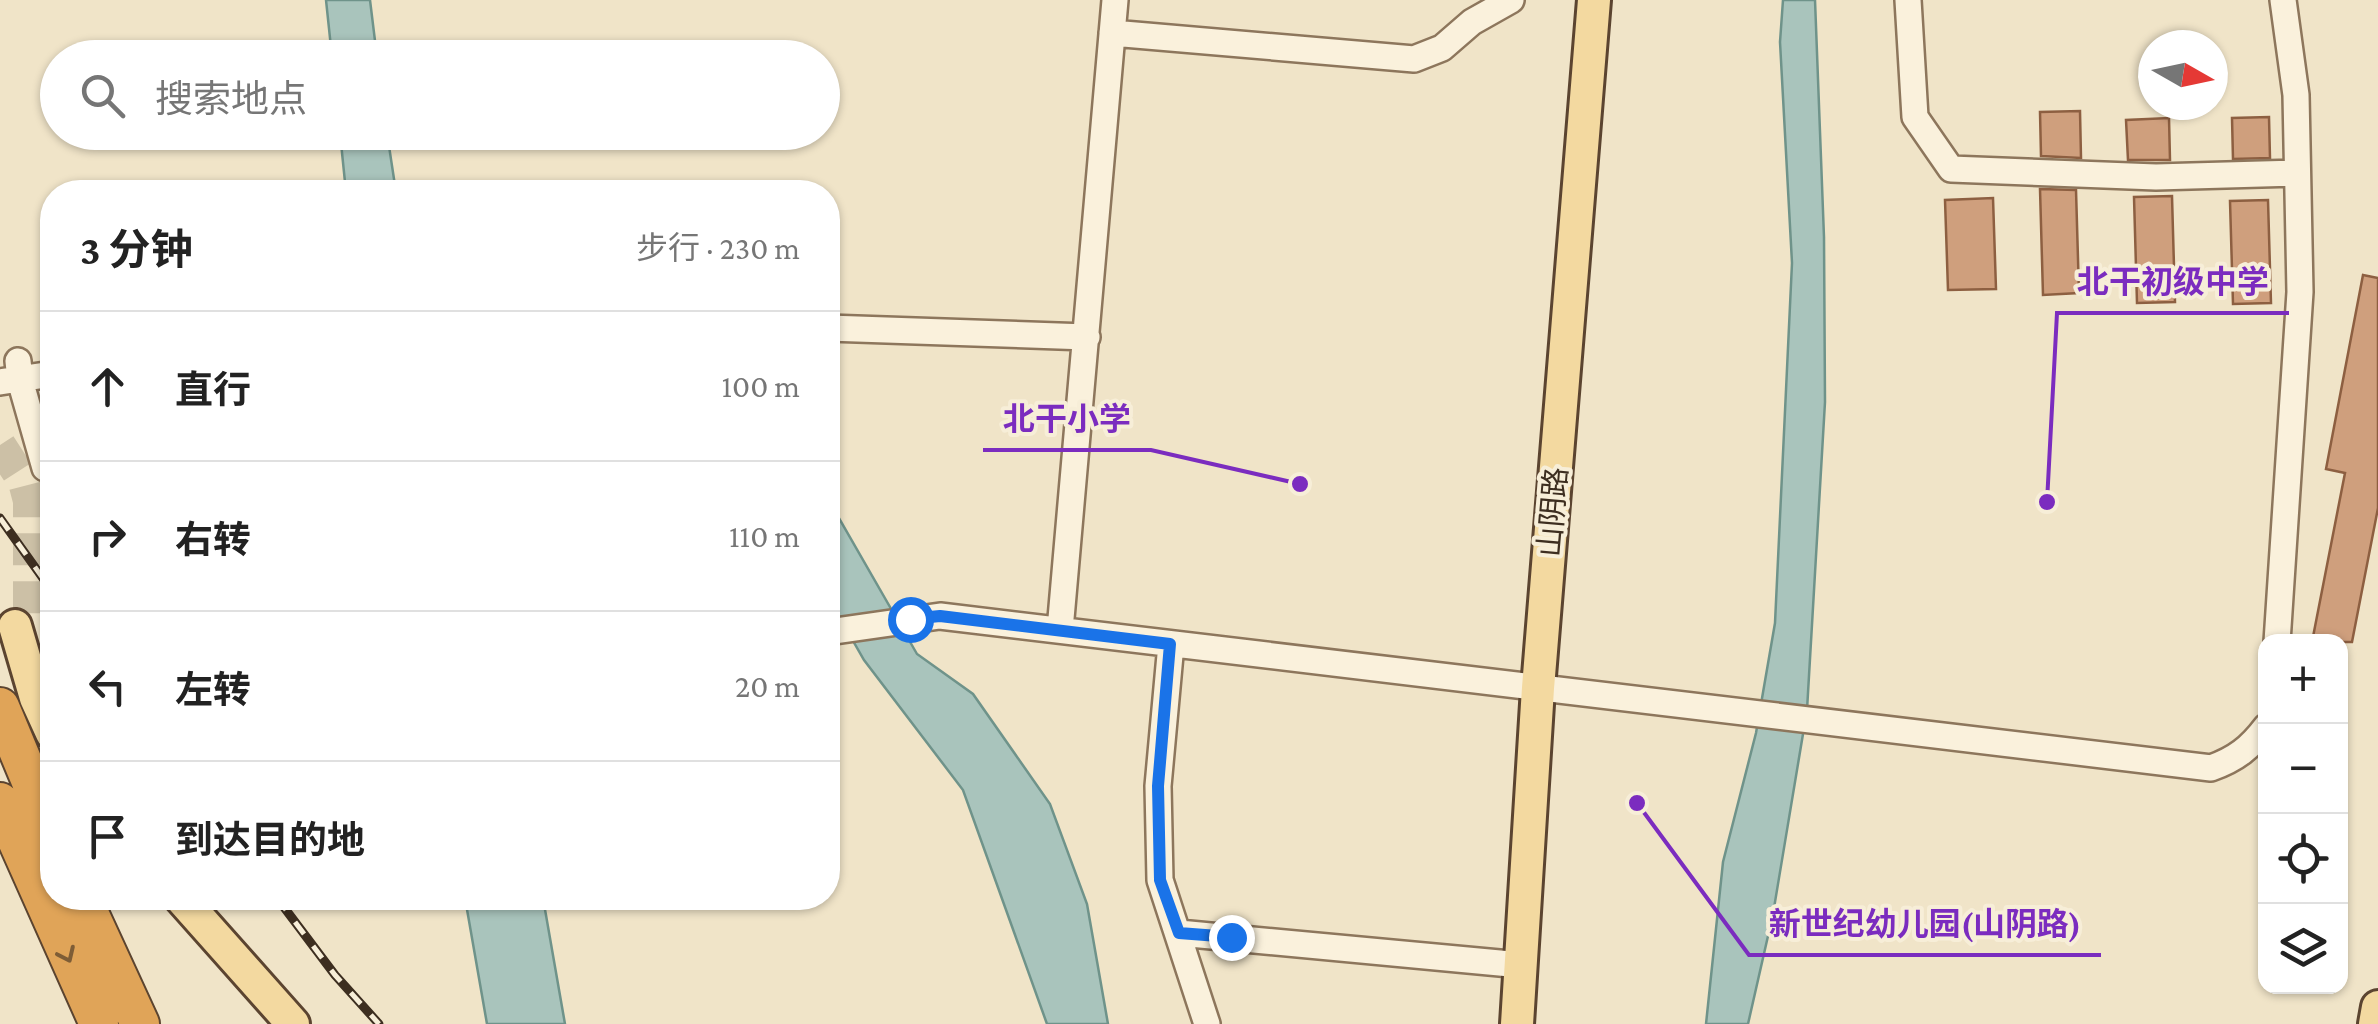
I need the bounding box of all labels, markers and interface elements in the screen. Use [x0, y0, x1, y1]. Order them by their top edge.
north arrow [2138, 30, 2228, 120]
search box [40, 40, 840, 150]
icon: search [75, 68, 130, 123]
text: 搜索地点 [155, 78, 307, 120]
text: 3 分钟 [80, 226, 193, 273]
text: 步行 · 230 m [636, 230, 800, 266]
callout: 北干初级中学 [2057, 251, 2289, 313]
text: 北干初级中学 [2077, 264, 2269, 300]
icon: ahead [80, 359, 135, 414]
text: 100 m [721, 368, 800, 404]
text: 直行 [175, 369, 251, 411]
callout: 北干小学 [983, 388, 1151, 450]
text: 北干小学 [1003, 401, 1131, 437]
street label: 山阴路 [1532, 466, 1573, 558]
icon: right [80, 509, 135, 564]
text: 110 m [729, 518, 800, 554]
text: 右转 [175, 519, 251, 561]
route start [888, 597, 934, 643]
map controls [2258, 634, 2348, 994]
button: + [2258, 634, 2348, 724]
icon: left [80, 659, 135, 714]
text: 20 m [735, 668, 800, 704]
text: 左转 [175, 669, 251, 711]
button: − [2258, 724, 2348, 814]
icon: arrive [80, 809, 135, 864]
button: locate [2258, 814, 2348, 904]
text: 到达目的地 [175, 819, 365, 861]
callout: 新世纪幼儿园(山阴路) [1749, 893, 2101, 955]
button: layers [2258, 904, 2348, 994]
text: 新世纪幼儿园(山阴路) [1769, 906, 2081, 943]
route end [1209, 915, 1255, 961]
one-way arrow [54, 945, 74, 963]

